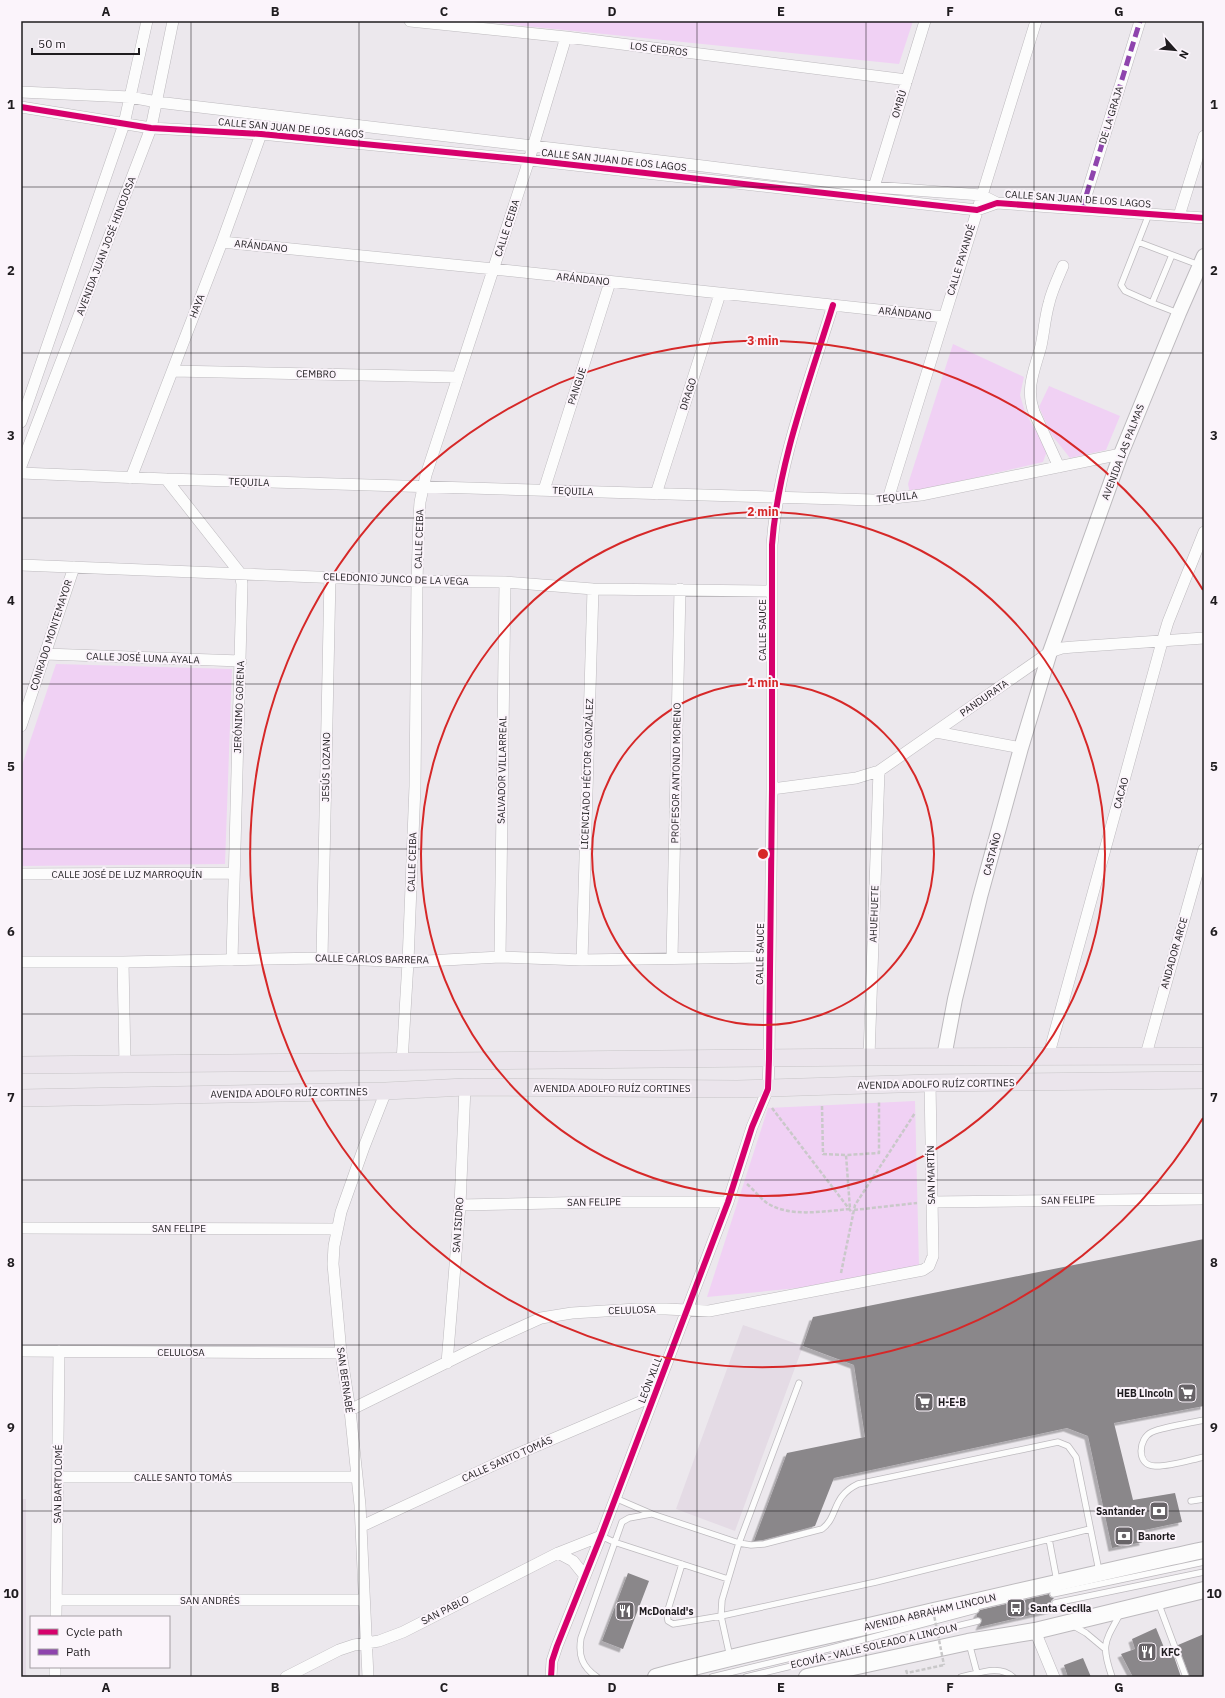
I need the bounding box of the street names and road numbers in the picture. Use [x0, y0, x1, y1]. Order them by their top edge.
street label: LOS CEDROS [629, 39, 689, 59]
street label: DE LA GRAJA [1096, 84, 1126, 146]
street label: OMBÚ [889, 88, 909, 120]
street label: CALLE SAN JUAN DE LOS LAGOS [218, 115, 365, 141]
street label: CALLE SAN JUAN DE LOS LAGOS [541, 146, 688, 174]
street label: AVENIDA JUAN JOSÉ HINOJOSA [73, 174, 139, 317]
street label: CALLE SAN JUAN DE LOS LAGOS [1005, 187, 1152, 211]
street label: CALLE CEIBA [492, 197, 523, 258]
street label: CALLE PAYANDÉ [944, 223, 978, 297]
street label: ARÁNDANO [234, 237, 288, 255]
street label: ARÁNDANO [556, 270, 610, 288]
street label: HAYA [186, 292, 208, 320]
street label: ARÁNDANO [878, 304, 932, 322]
street label: PANGUE [565, 365, 589, 406]
street label: CEMBRO [296, 367, 336, 381]
street label: DRAGO [677, 376, 699, 412]
street label: AVENIDA LAS PALMAS [1099, 402, 1147, 502]
street label: TEQUILA [228, 475, 270, 489]
street label: TEQUILA [552, 484, 594, 498]
street label: TEQUILA [876, 488, 919, 506]
street label: CALLE CEIBA [411, 508, 427, 569]
street label: CELEDONIO JUNCO DE LA VEGA [323, 570, 470, 588]
street label: CONRADO MONTEMAYOR [27, 578, 75, 692]
street label: CALLE SAUCE [756, 599, 769, 661]
street label: CALLE JOSÉ LUNA AYALA [86, 650, 201, 666]
street label: JERÓNIMO GORENA [231, 660, 247, 754]
street label: PANDURATA [957, 676, 1011, 719]
street label: LICENCIADO HÉCTOR GONZÁLEZ [578, 698, 596, 850]
street label: PROFESOR ANTONIO MORENO [668, 703, 684, 843]
street label: SALVADOR VILLARREAL [495, 716, 509, 824]
street label: JESÚS LOZANO [319, 732, 333, 802]
street label: CACAO [1111, 776, 1131, 810]
street label: CALLE CEIBA [404, 831, 420, 892]
street label: CASTAÑO [980, 831, 1004, 877]
street label: CALLE JOSÉ DE LUZ MARROQUÍN [52, 868, 202, 881]
street label: AHUEHUETE [867, 885, 882, 943]
street label: ANDADOR ARCE [1158, 916, 1190, 990]
street label: CALLE SAUCE [753, 923, 767, 985]
street label: CALLE CARLOS BARRERA [315, 952, 430, 967]
street label: AVENIDA ADOLFO RUÍZ CORTINES [857, 1076, 1015, 1092]
street label: AVENIDA ADOLFO RUÍZ CORTINES [533, 1082, 691, 1095]
street label: AVENIDA ADOLFO RUÍZ CORTINES [210, 1085, 368, 1101]
street label: SAN MARTÍN [924, 1145, 938, 1205]
street label: SAN FELIPE [1041, 1193, 1095, 1207]
street label: SAN FELIPE [567, 1195, 621, 1209]
street label: SAN ISIDRO [450, 1197, 466, 1253]
street label: SAN FELIPE [152, 1222, 206, 1235]
street label: CELULOSA [608, 1303, 657, 1317]
street label: CELULOSA [157, 1346, 205, 1359]
street label: SAN BERNABÉ [334, 1346, 356, 1414]
street label: LEÓN XLLL [635, 1355, 665, 1405]
street label: CALLE SANTO TOMÁS [460, 1433, 555, 1485]
street label: SAN BARTOLOMÉ [51, 1444, 65, 1524]
street label: CALLE SANTO TOMÁS [134, 1471, 232, 1484]
street label: AVENIDA ABRAHAM LINCOLN [863, 1590, 997, 1634]
street label: SAN PABLO [419, 1592, 471, 1628]
street label: SAN ANDRÉS [180, 1594, 240, 1607]
street label: ECOVÍA - VALLE SOLEADO A LINCOLN [789, 1620, 959, 1672]

